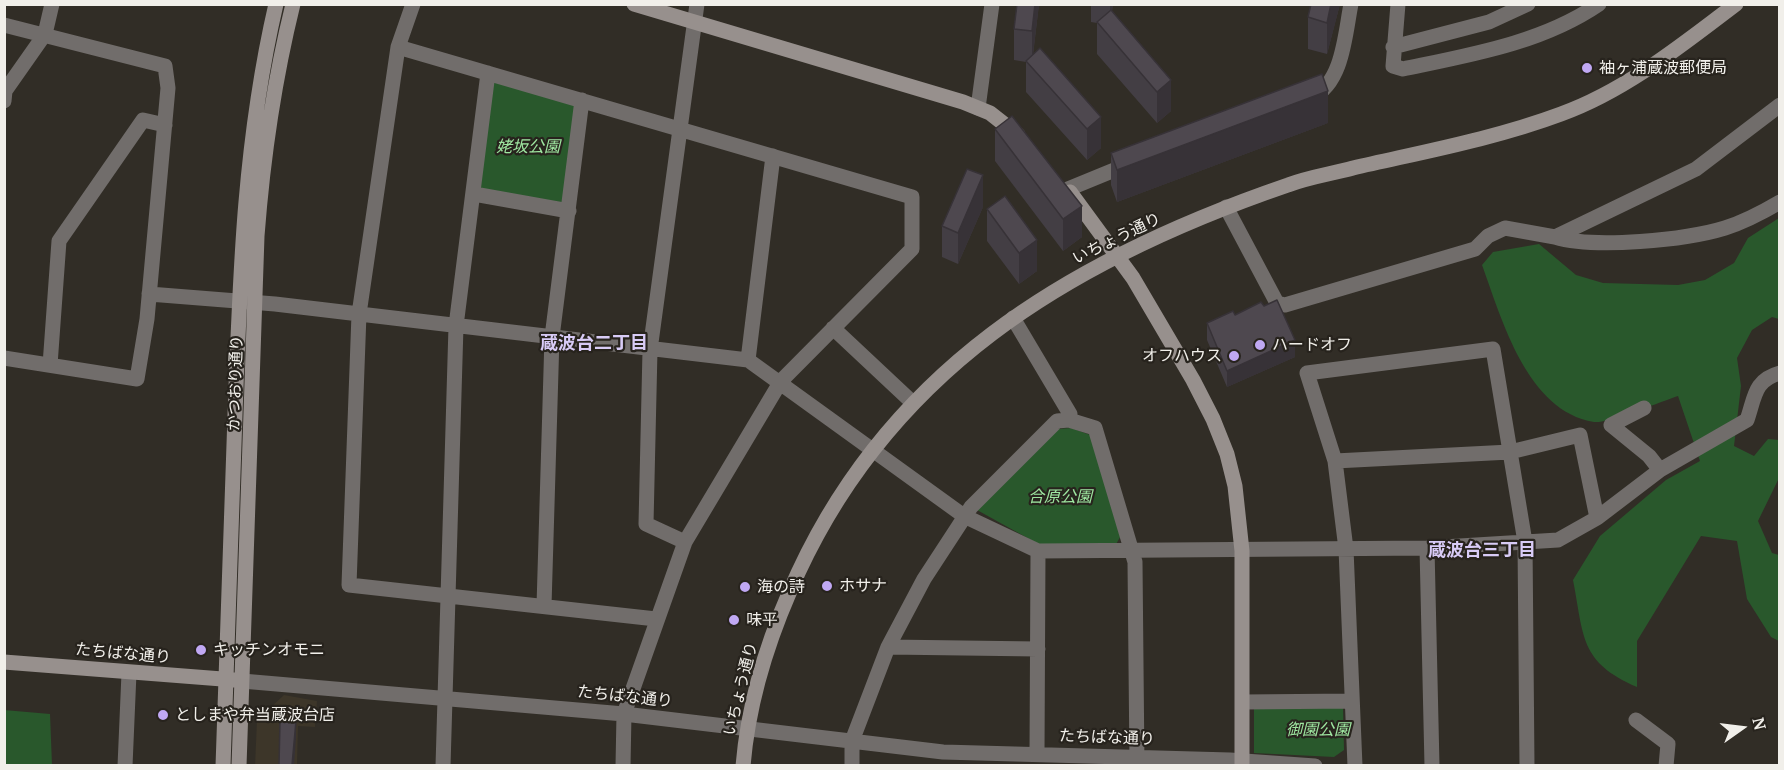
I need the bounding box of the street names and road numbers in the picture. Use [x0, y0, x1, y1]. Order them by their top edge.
street label: いちょう通り [1070, 209, 1164, 269]
street label: かつおり通り [225, 335, 247, 431]
street label: たちばな通り [74, 640, 172, 668]
street label: いちょう通り [720, 640, 762, 738]
street label: たちばな通り [576, 682, 674, 712]
street label: たちばな通り [1059, 727, 1155, 749]

